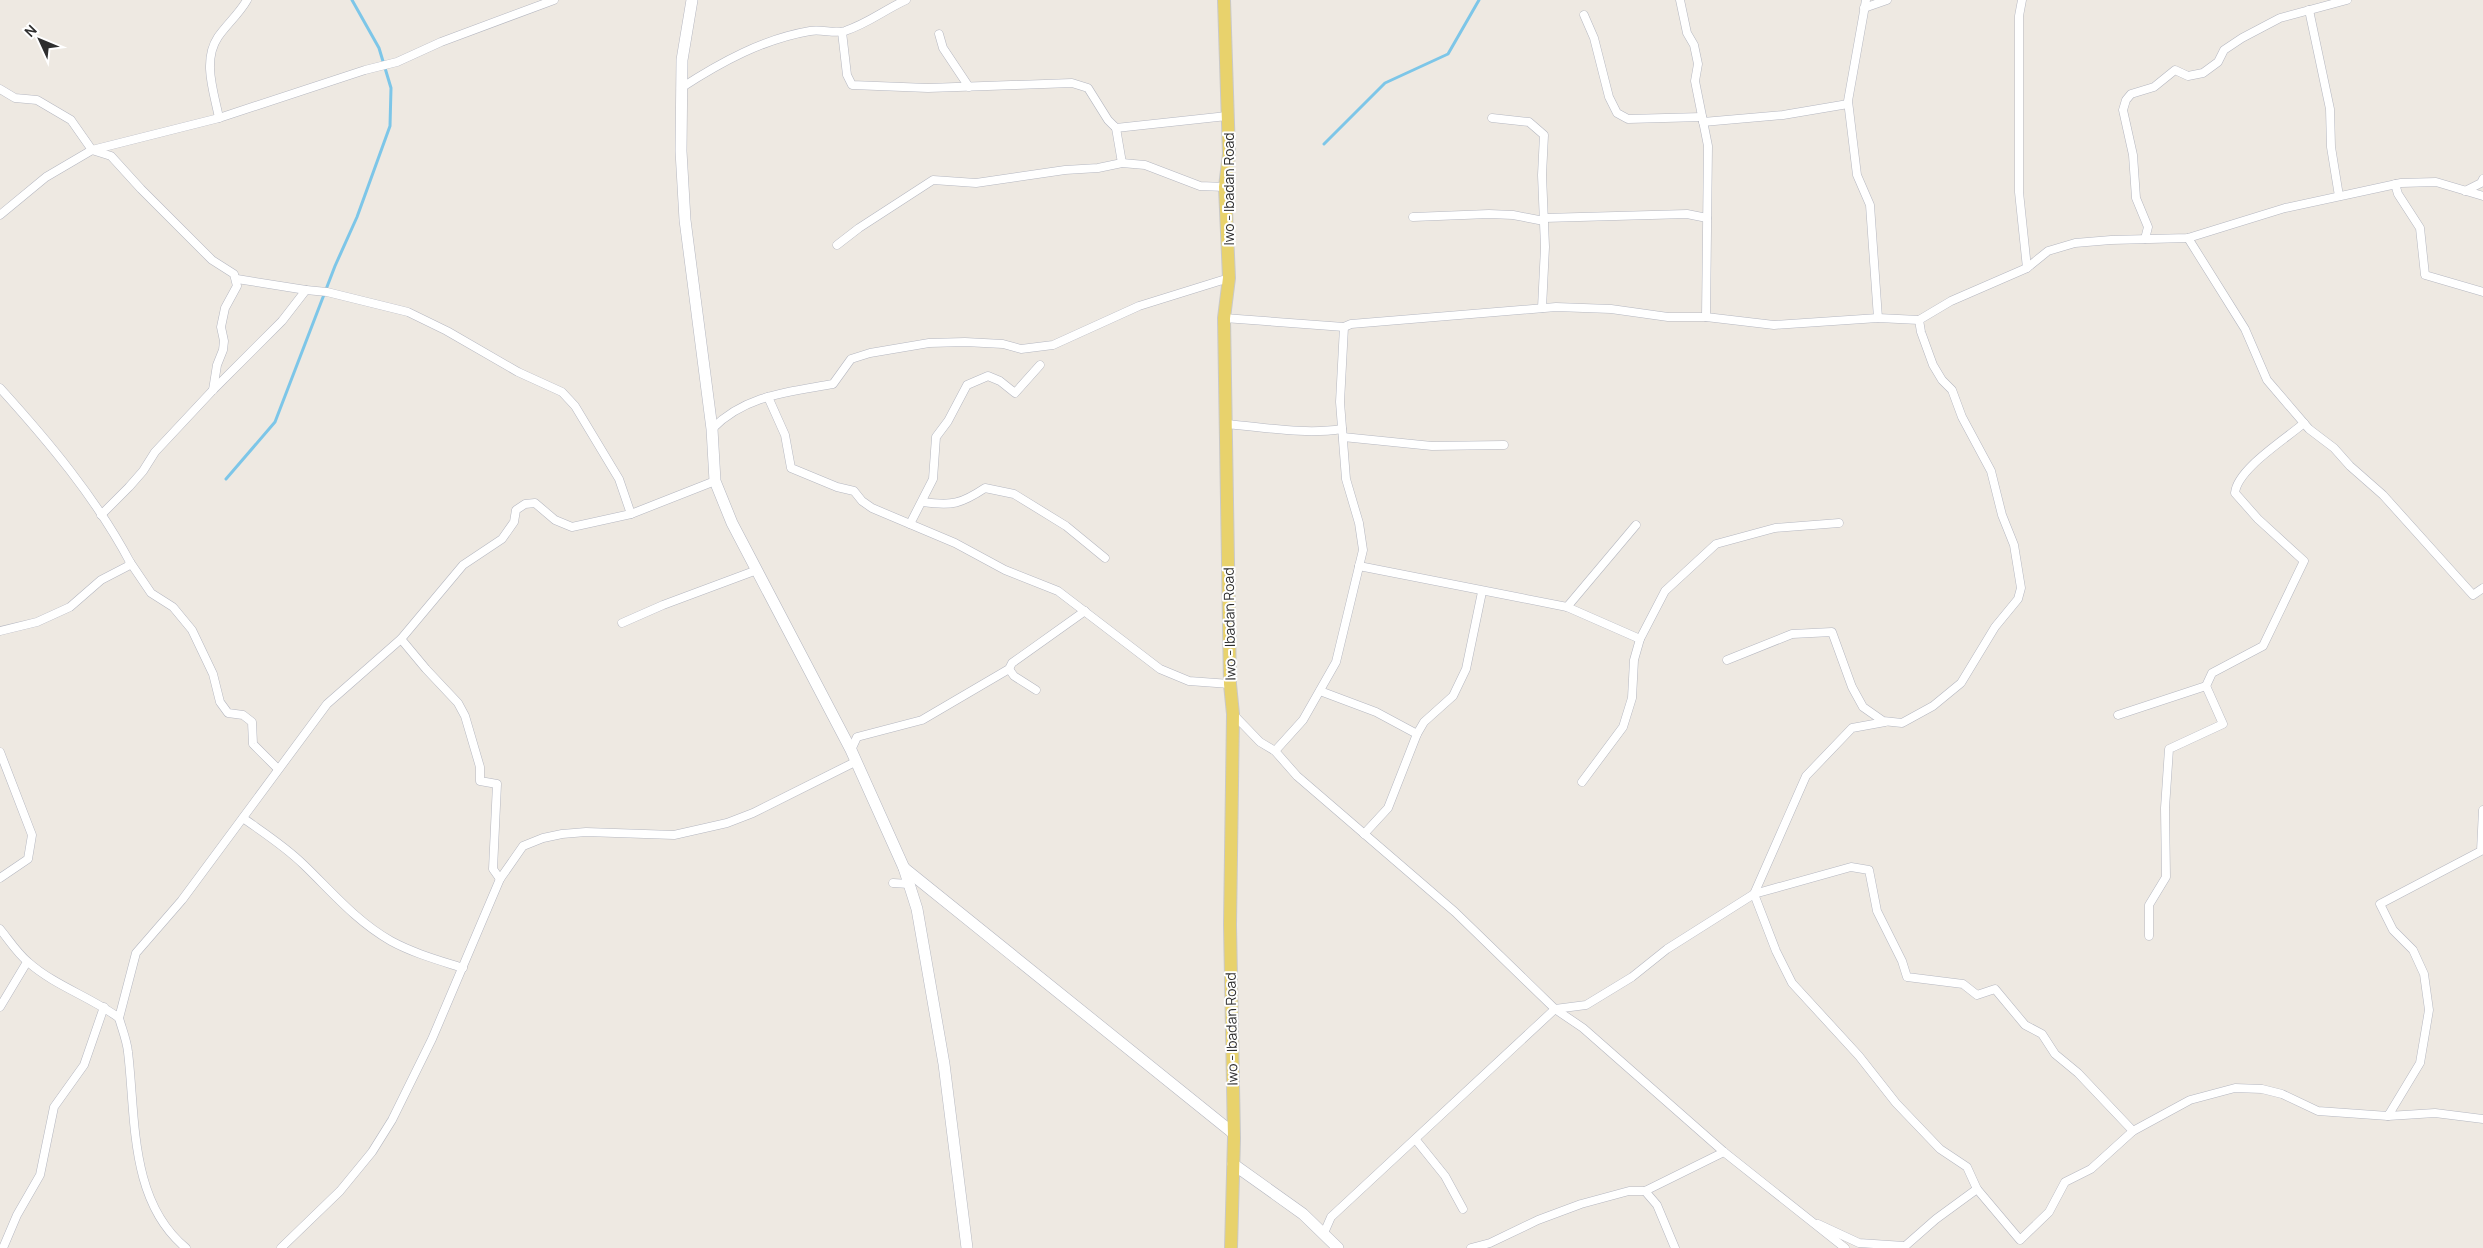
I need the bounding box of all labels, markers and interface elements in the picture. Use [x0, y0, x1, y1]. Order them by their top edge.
north arrow [15, 15, 65, 65]
text: N [20, 20, 41, 41]
street label: Iwo - Ibadan Road [1219, 132, 1238, 246]
street label: Iwo - Ibadan Road [1219, 567, 1239, 681]
street label: Iwo - Ibadan Road [1221, 972, 1241, 1086]

